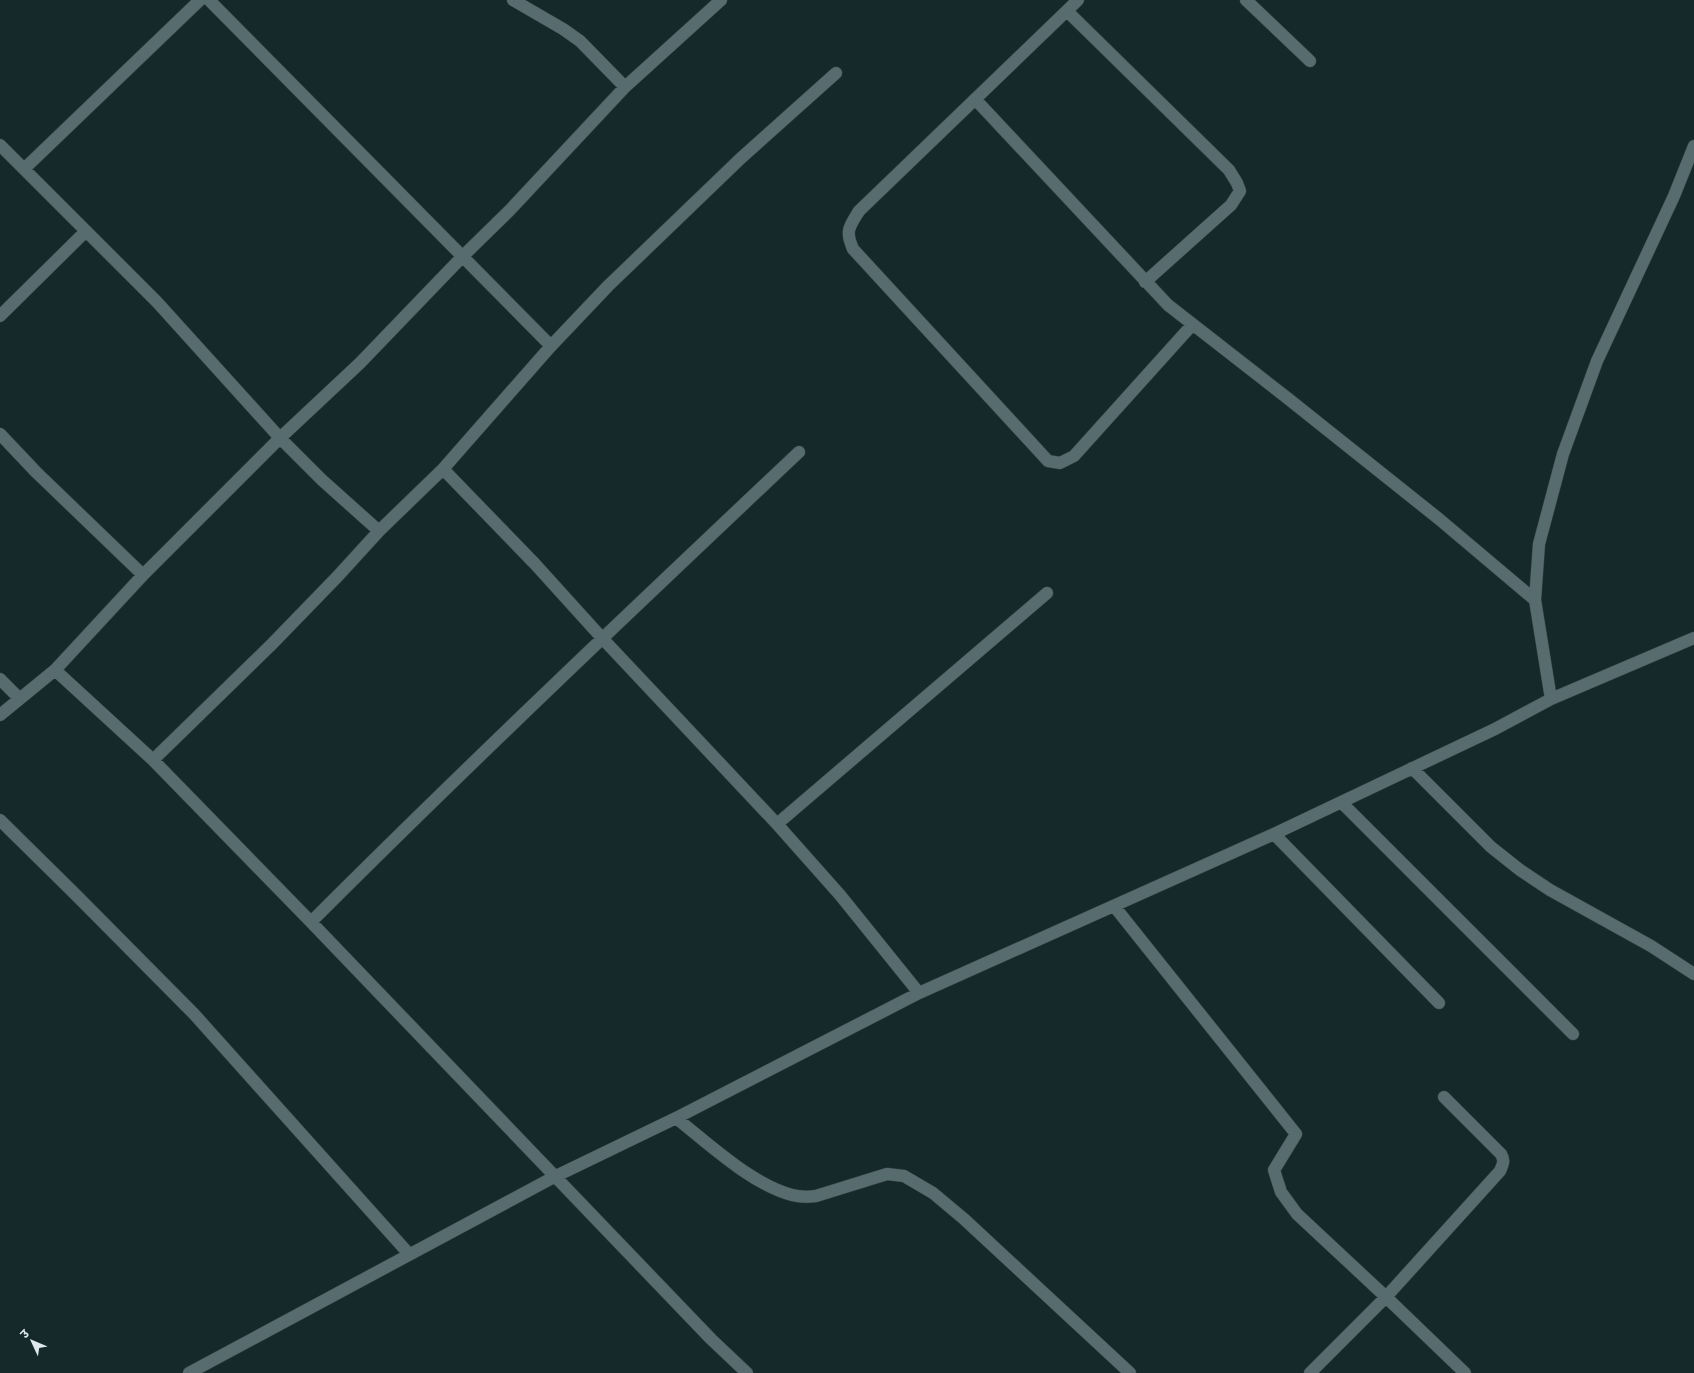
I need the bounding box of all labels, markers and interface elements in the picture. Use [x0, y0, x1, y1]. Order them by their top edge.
north arrow [12, 1321, 52, 1361]
text: उ [16, 1326, 33, 1343]

